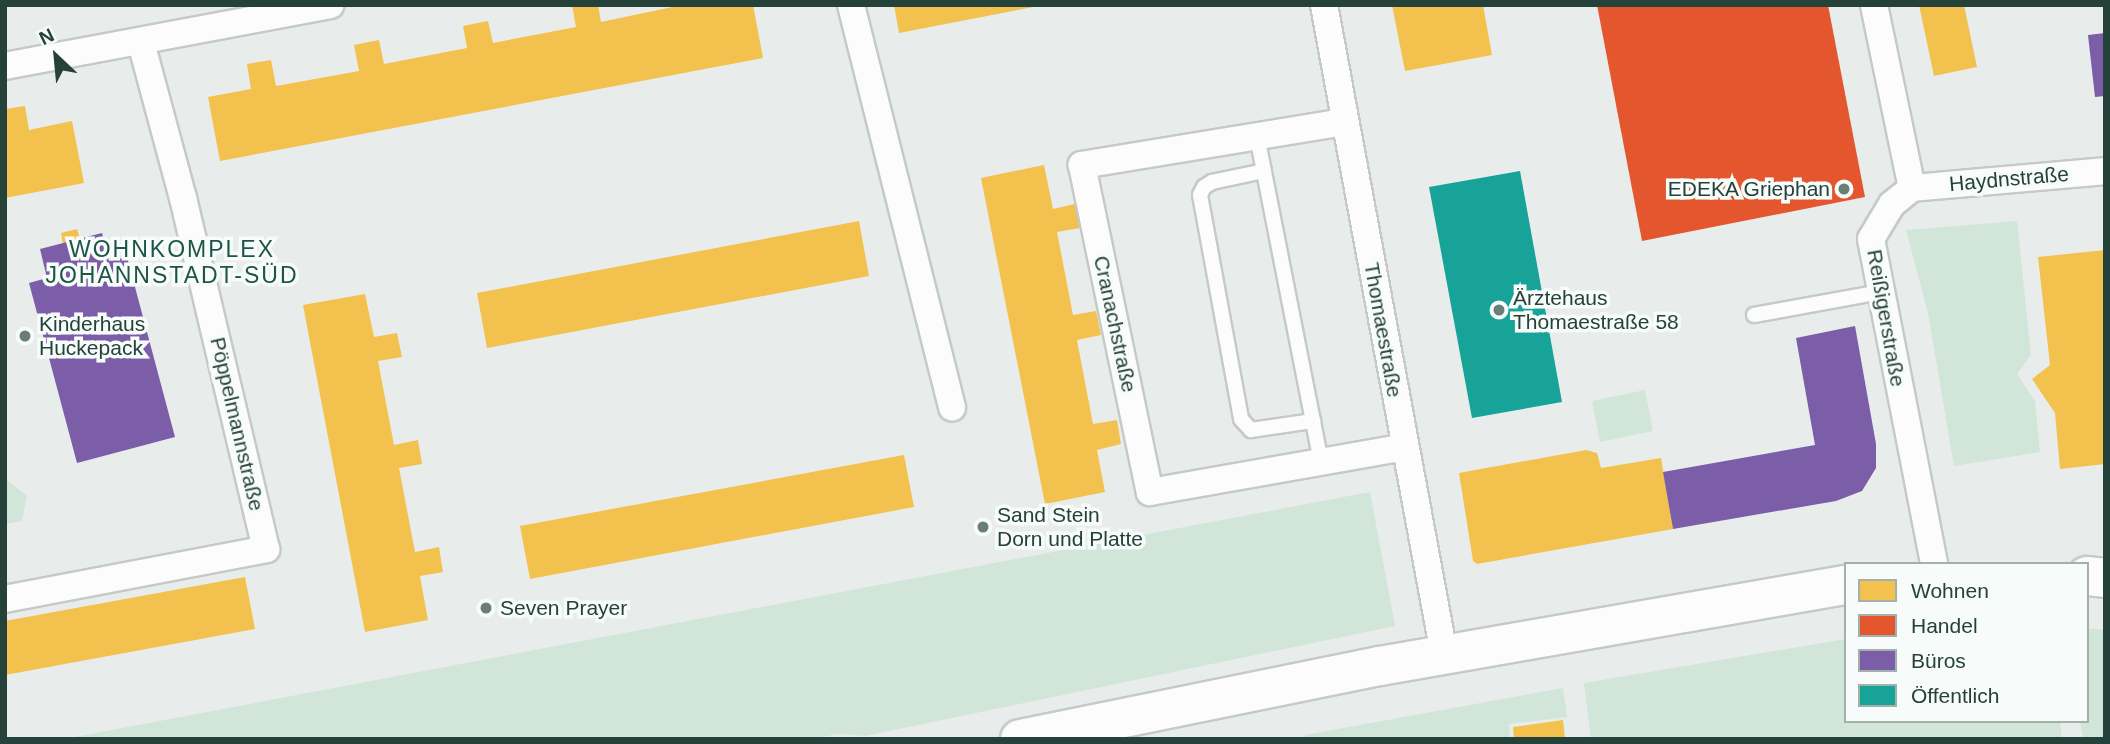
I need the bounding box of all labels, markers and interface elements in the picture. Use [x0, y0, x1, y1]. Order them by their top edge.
north arrow [21, 21, 91, 91]
text: N [36, 24, 57, 49]
street label: Haydnstraße [1948, 161, 2070, 197]
place label: EDEKA Griephan [1667, 176, 1830, 202]
marker: EDEKA Griephan [1836, 181, 1852, 197]
district label: WOHNKOMPLEX JOHANNSTADT-SÜD [47, 235, 297, 289]
street label: Reißigerstraße [1862, 247, 1910, 389]
street label: Cranachstraße [1088, 253, 1142, 395]
street label: Thomaestraße [1359, 261, 1407, 399]
place label: Ärztehaus Thomaestraße 58 [1513, 285, 1679, 335]
marker: Ärztehaus Thomaestraße 58 [1491, 302, 1507, 318]
place label: Kinderhaus Huckepack [39, 311, 145, 361]
marker: Kinderhaus Huckepack [17, 328, 33, 344]
street label: Pöppelmannstraße [205, 335, 269, 513]
place label: Sand Stein Dorn und Platte [997, 502, 1143, 552]
marker: Sand Stein Dorn und Platte [975, 519, 991, 535]
legend [1844, 562, 2089, 723]
text: Wohnen [1911, 579, 1989, 602]
place label: Seven Prayer [500, 595, 627, 621]
marker: Seven Prayer [478, 600, 494, 616]
text: Handel [1911, 614, 1978, 637]
text: Büros [1911, 649, 1966, 672]
text: Öffentlich [1911, 684, 1999, 707]

